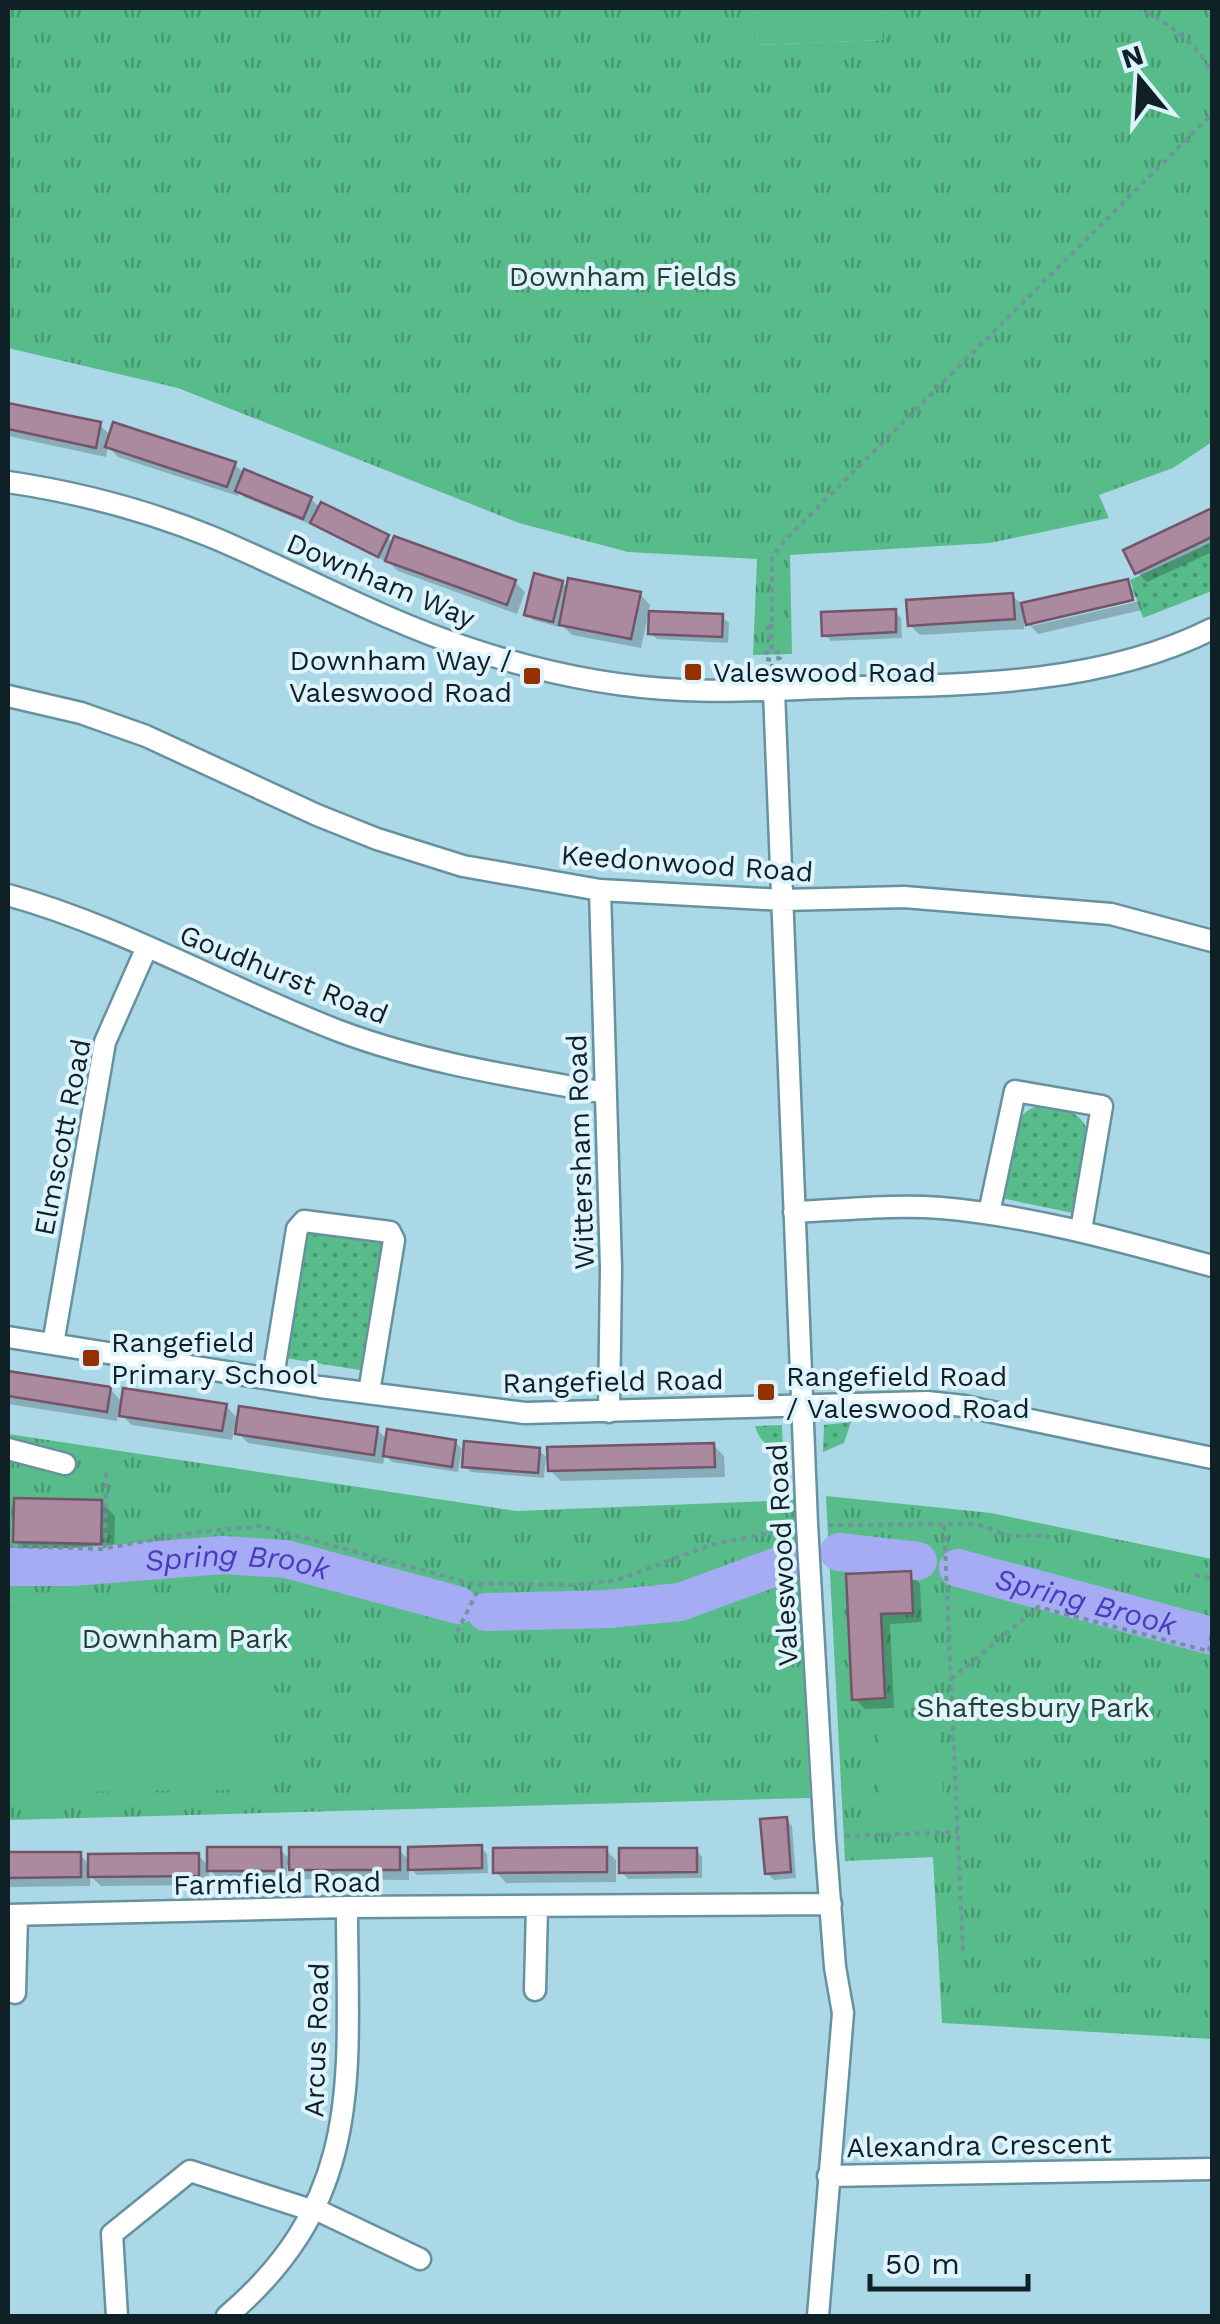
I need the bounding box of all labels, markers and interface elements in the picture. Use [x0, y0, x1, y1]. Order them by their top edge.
north arrow [1090, 30, 1190, 130]
text: N [1117, 38, 1147, 76]
park label: Downham Fields [509, 260, 737, 293]
street label: Downham Way [282, 526, 480, 635]
place label: Downham Way / Valeswood Road [289, 644, 512, 709]
place label: Valeswood Road [713, 656, 936, 689]
marker: Valeswood Road [682, 661, 704, 683]
marker: Downham Way / Valeswood Road [521, 665, 543, 687]
street label: Keedonwood Road [560, 838, 814, 889]
street label: Goudhurst Road [175, 918, 393, 1031]
street label: Wittersham Road [560, 1034, 601, 1270]
street label: Elmscott Road [27, 1036, 98, 1238]
place label: Rangefield Primary School [111, 1326, 318, 1391]
marker: Rangefield Primary School [80, 1347, 102, 1369]
place label: Rangefield Road / Valeswood Road [786, 1360, 1030, 1425]
street label: Rangefield Road [502, 1363, 724, 1400]
marker: Rangefield Road / Valeswood Road [755, 1381, 777, 1403]
street label: Valeswood Road [760, 1443, 805, 1667]
water label: Spring Brook [143, 1537, 335, 1587]
water label: Spring Brook [991, 1561, 1182, 1643]
park label: Downham Park [82, 1622, 289, 1655]
park label: Shaftesbury Park [916, 1691, 1150, 1724]
street label: Farmfield Road [173, 1865, 381, 1902]
street label: Arcus Road [297, 1962, 336, 2118]
street label: Alexandra Crescent [846, 2127, 1112, 2164]
scale bar [870, 2229, 1028, 2291]
text: 50 m [885, 2246, 960, 2281]

